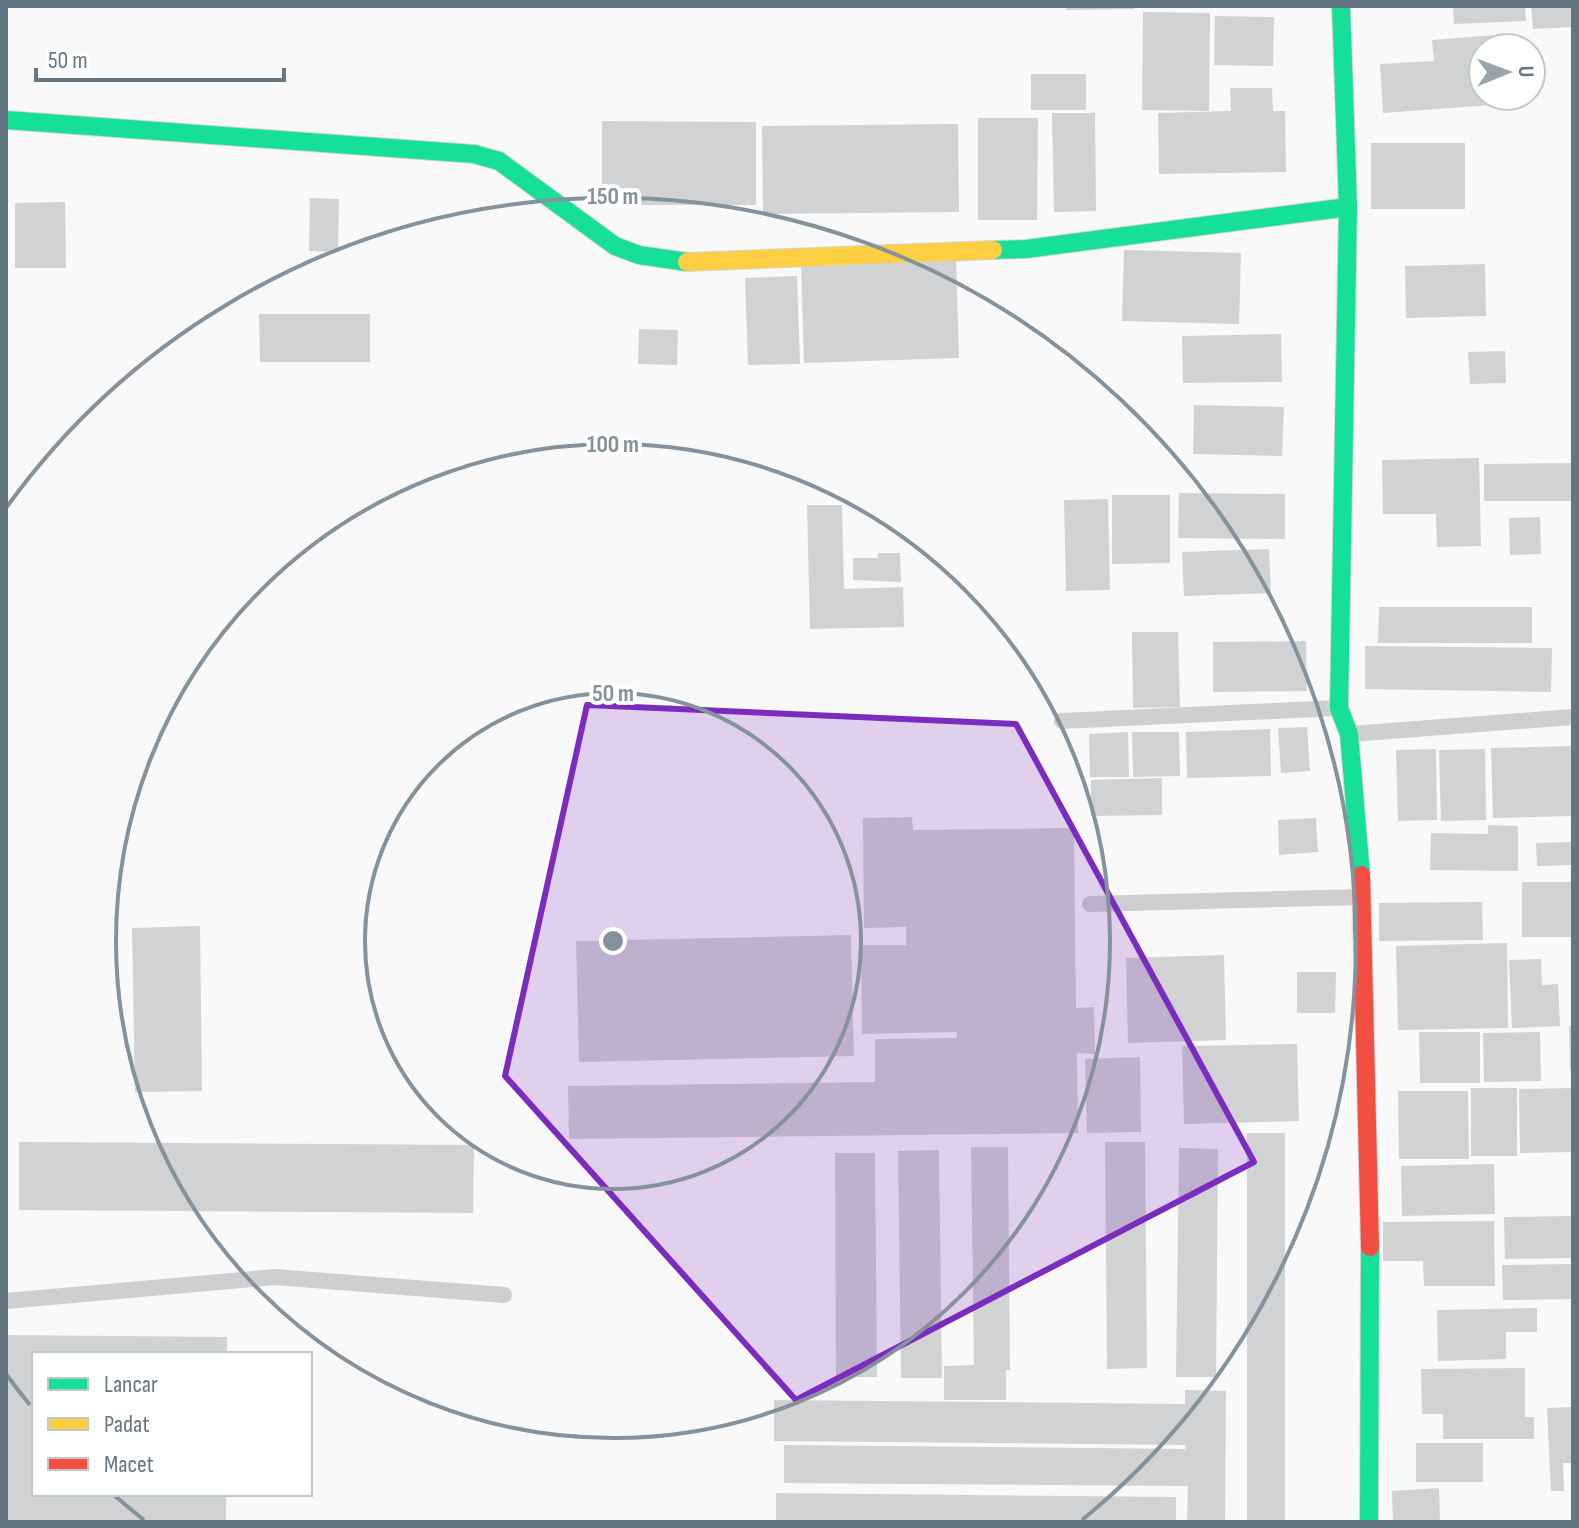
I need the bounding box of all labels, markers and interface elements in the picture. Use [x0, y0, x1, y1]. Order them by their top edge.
scale bar [36, 32, 284, 82]
north arrow [1467, 32, 1547, 112]
text: 50 m [48, 46, 88, 75]
text: U [1512, 66, 1539, 78]
text: 150 m [587, 182, 639, 211]
text: 100 m [587, 430, 639, 459]
text: 50 m [592, 679, 634, 708]
centre of rings [599, 927, 627, 955]
legend [32, 1352, 312, 1496]
text: Lancar [104, 1370, 158, 1399]
text: Padat [104, 1410, 150, 1439]
text: Macet [104, 1450, 154, 1479]

